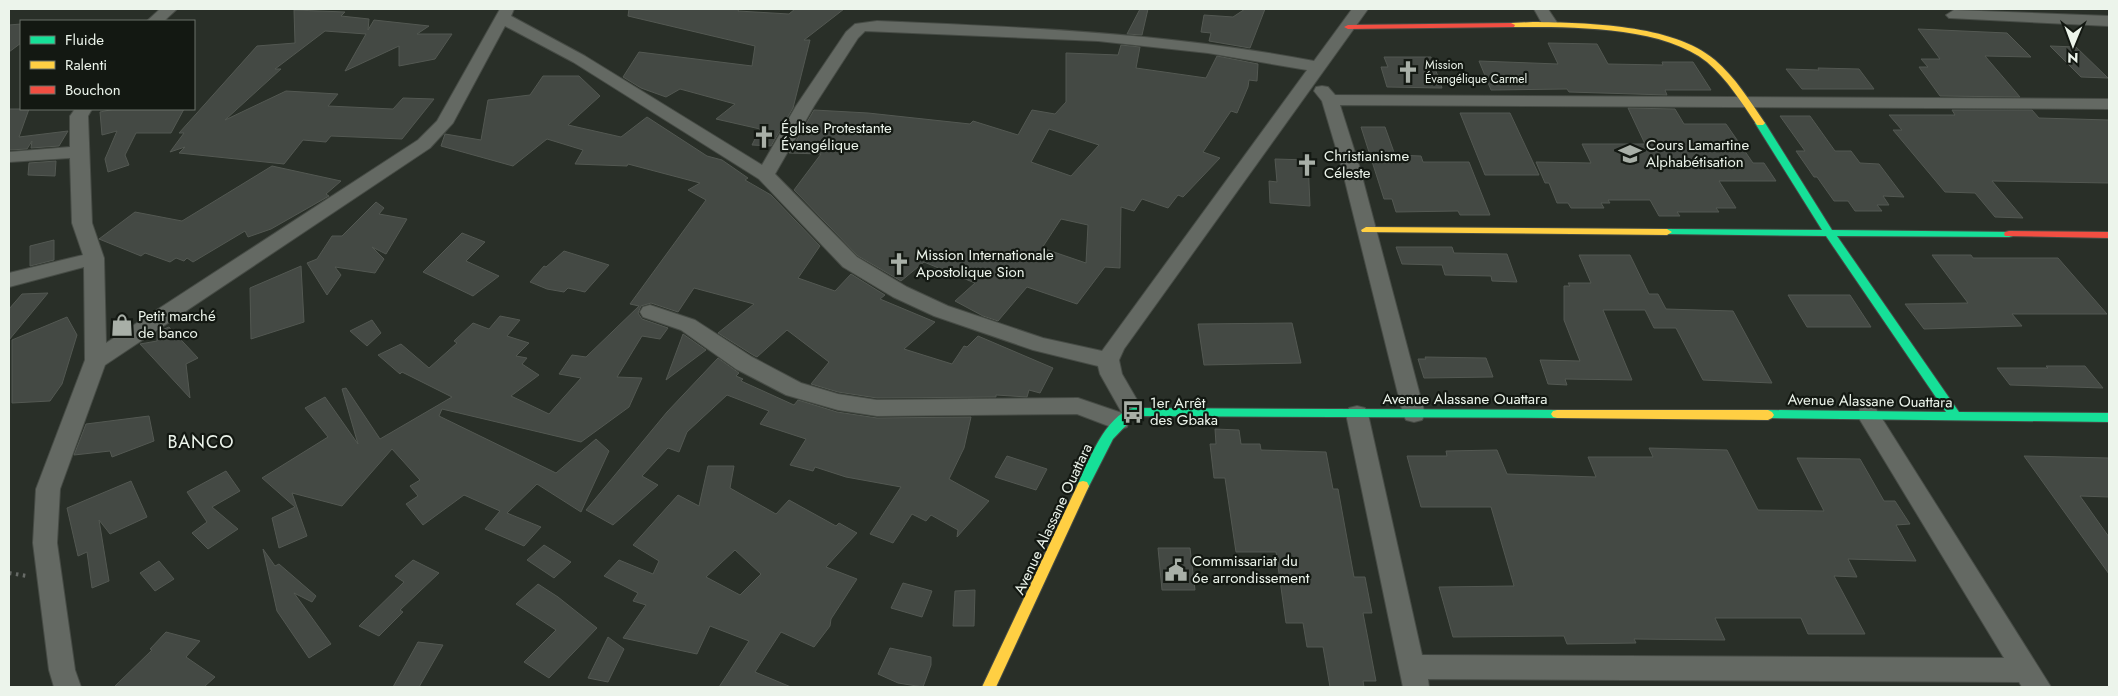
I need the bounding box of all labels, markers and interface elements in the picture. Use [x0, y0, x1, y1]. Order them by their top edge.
legend [20, 20, 195, 110]
north arrow [2048, 20, 2098, 70]
text: Fluide [65, 29, 104, 51]
text: N [2067, 48, 2079, 68]
text: Ralenti [65, 54, 107, 76]
place label: Mission Évangélique Carmel [1425, 56, 1527, 88]
church icon: Mission Évangélique Carmel [1395, 59, 1421, 85]
text: Bouchon [65, 79, 121, 101]
place label: Église Protestante Évangélique [781, 117, 892, 156]
church icon: Église Protestante Évangélique [751, 124, 777, 150]
place label: Cours Lamartine Alphabétisation [1646, 134, 1749, 173]
school or university icon: Cours Lamartine Alphabétisation [1617, 141, 1643, 167]
place label: Christianisme Céleste [1324, 145, 1409, 184]
church icon: Christianisme Céleste [1294, 152, 1320, 178]
place label: Mission Internationale Apostolique Sion [916, 244, 1054, 283]
church icon: Mission Internationale Apostolique Sion [886, 251, 912, 277]
place label: Petit marché de banco [138, 305, 216, 344]
shop icon: Petit marché de banco [109, 312, 135, 338]
street label: Avenue Alassane Ouattara [1383, 388, 1547, 410]
street label: Avenue Alassane Ouattara [1787, 389, 1953, 413]
place label: 1er Arrêt des Gbaka [1150, 392, 1218, 431]
bus stop icon: 1er Arrêt des Gbaka [1120, 399, 1146, 425]
district label: BANCO [167, 429, 235, 455]
street label: Avenue Alassane Ouattara [1008, 440, 1098, 598]
place label: Commissariat du 6e arrondissement [1192, 550, 1310, 589]
public building icon: Commissariat du 6e arrondissement [1163, 557, 1189, 583]

